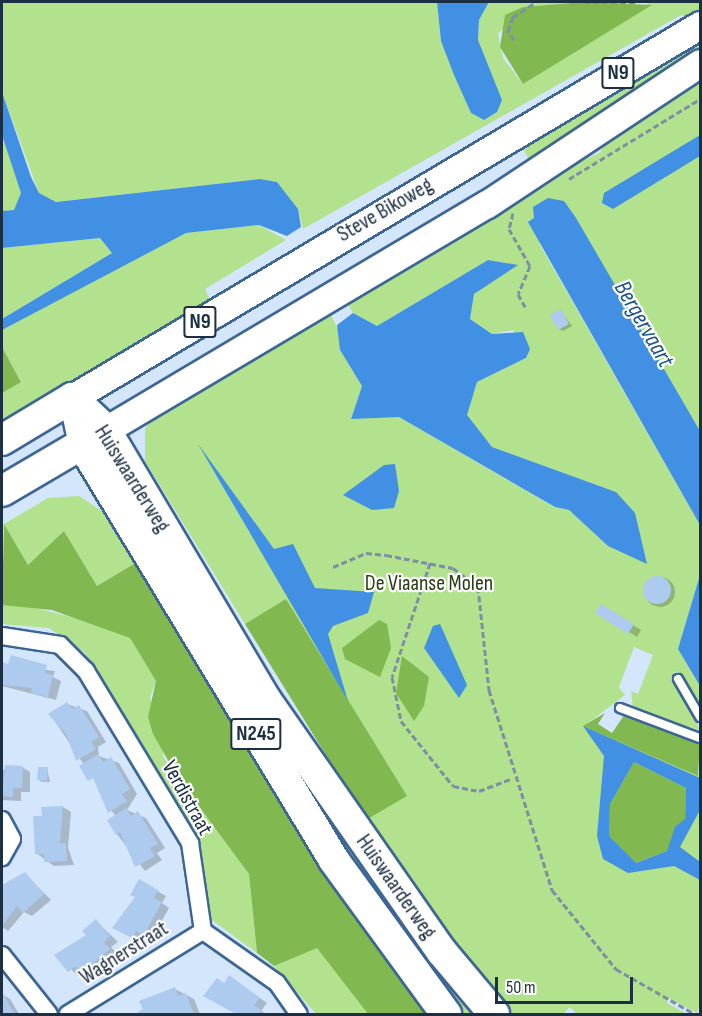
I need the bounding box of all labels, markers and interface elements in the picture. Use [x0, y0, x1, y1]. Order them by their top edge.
road number: N9 [600, 55, 636, 91]
street label: Steve Bikoweg [332, 172, 438, 248]
water label: Bergervaart [608, 276, 680, 372]
road number: N9 [182, 304, 218, 340]
street label: Huiswaarderweg [89, 420, 175, 538]
park label: De Viaanse Molen [365, 571, 493, 597]
road number: N245 [229, 716, 283, 752]
street label: Verdistraat [156, 756, 218, 840]
street label: Huiswaarderweg [350, 830, 442, 944]
street label: Wagnerstraat [75, 915, 173, 991]
scale bar [498, 965, 636, 1003]
text: 50 m [506, 977, 536, 998]

